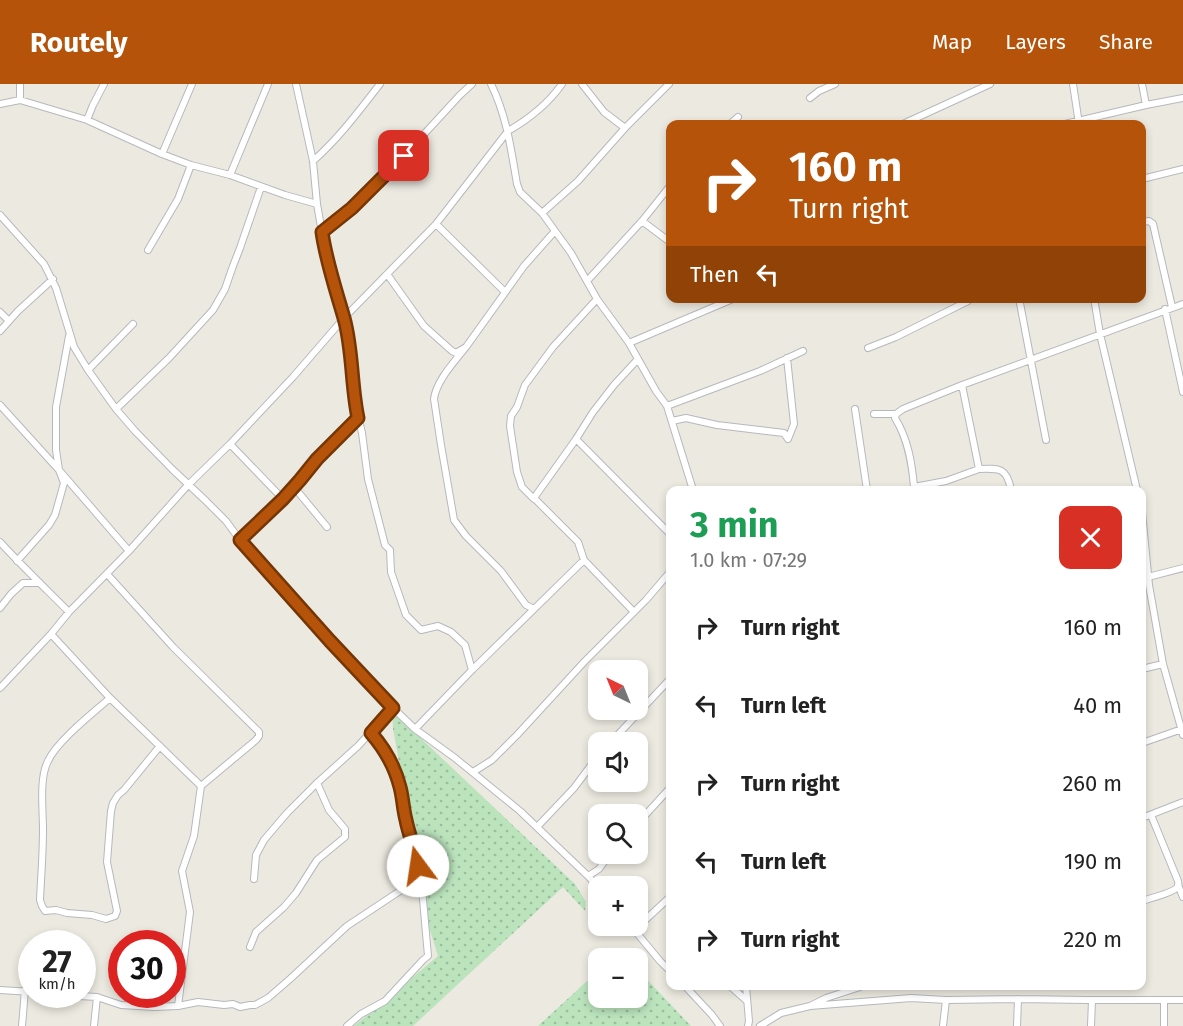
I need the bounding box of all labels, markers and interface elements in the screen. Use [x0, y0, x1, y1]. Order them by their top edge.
text: Routely [30, 26, 128, 59]
text: Map [932, 29, 972, 55]
text: Layers [1005, 29, 1066, 55]
text: Share [1099, 29, 1153, 55]
pin [378, 130, 429, 181]
icon: arrive [387, 139, 420, 172]
text: 160 m [789, 142, 902, 192]
icon: right [690, 144, 768, 222]
text: Turn right [789, 193, 909, 225]
icon: left [751, 258, 784, 291]
text: Then [690, 261, 739, 288]
text: 3 min [690, 503, 779, 547]
button: close [1059, 506, 1122, 569]
text: 1.0 km · 07:29 [690, 548, 807, 572]
icon: right [690, 611, 723, 644]
text: Turn right [741, 614, 840, 641]
text: 160 m [1064, 614, 1122, 641]
north arrow [588, 660, 648, 720]
map controls [588, 660, 648, 1008]
icon: left [690, 689, 723, 722]
text: Turn left [741, 692, 826, 719]
text: 40 m [1073, 692, 1122, 719]
button: sound [588, 732, 648, 792]
icon: right [690, 767, 723, 800]
text: Turn right [741, 770, 840, 797]
text: 260 m [1062, 770, 1122, 797]
button: search [588, 804, 648, 864]
position arrow [386, 834, 450, 898]
icon: left [690, 845, 723, 878]
text: Turn left [741, 848, 826, 875]
text: 190 m [1064, 848, 1122, 875]
button: + [588, 876, 648, 936]
icon: right [690, 923, 723, 956]
text: Turn right [741, 926, 840, 953]
text: 220 m [1063, 926, 1122, 953]
speed limit sign: 30 [108, 930, 186, 1008]
text: 27 [42, 944, 72, 980]
button: − [588, 948, 648, 1008]
text: km/h [38, 975, 76, 993]

